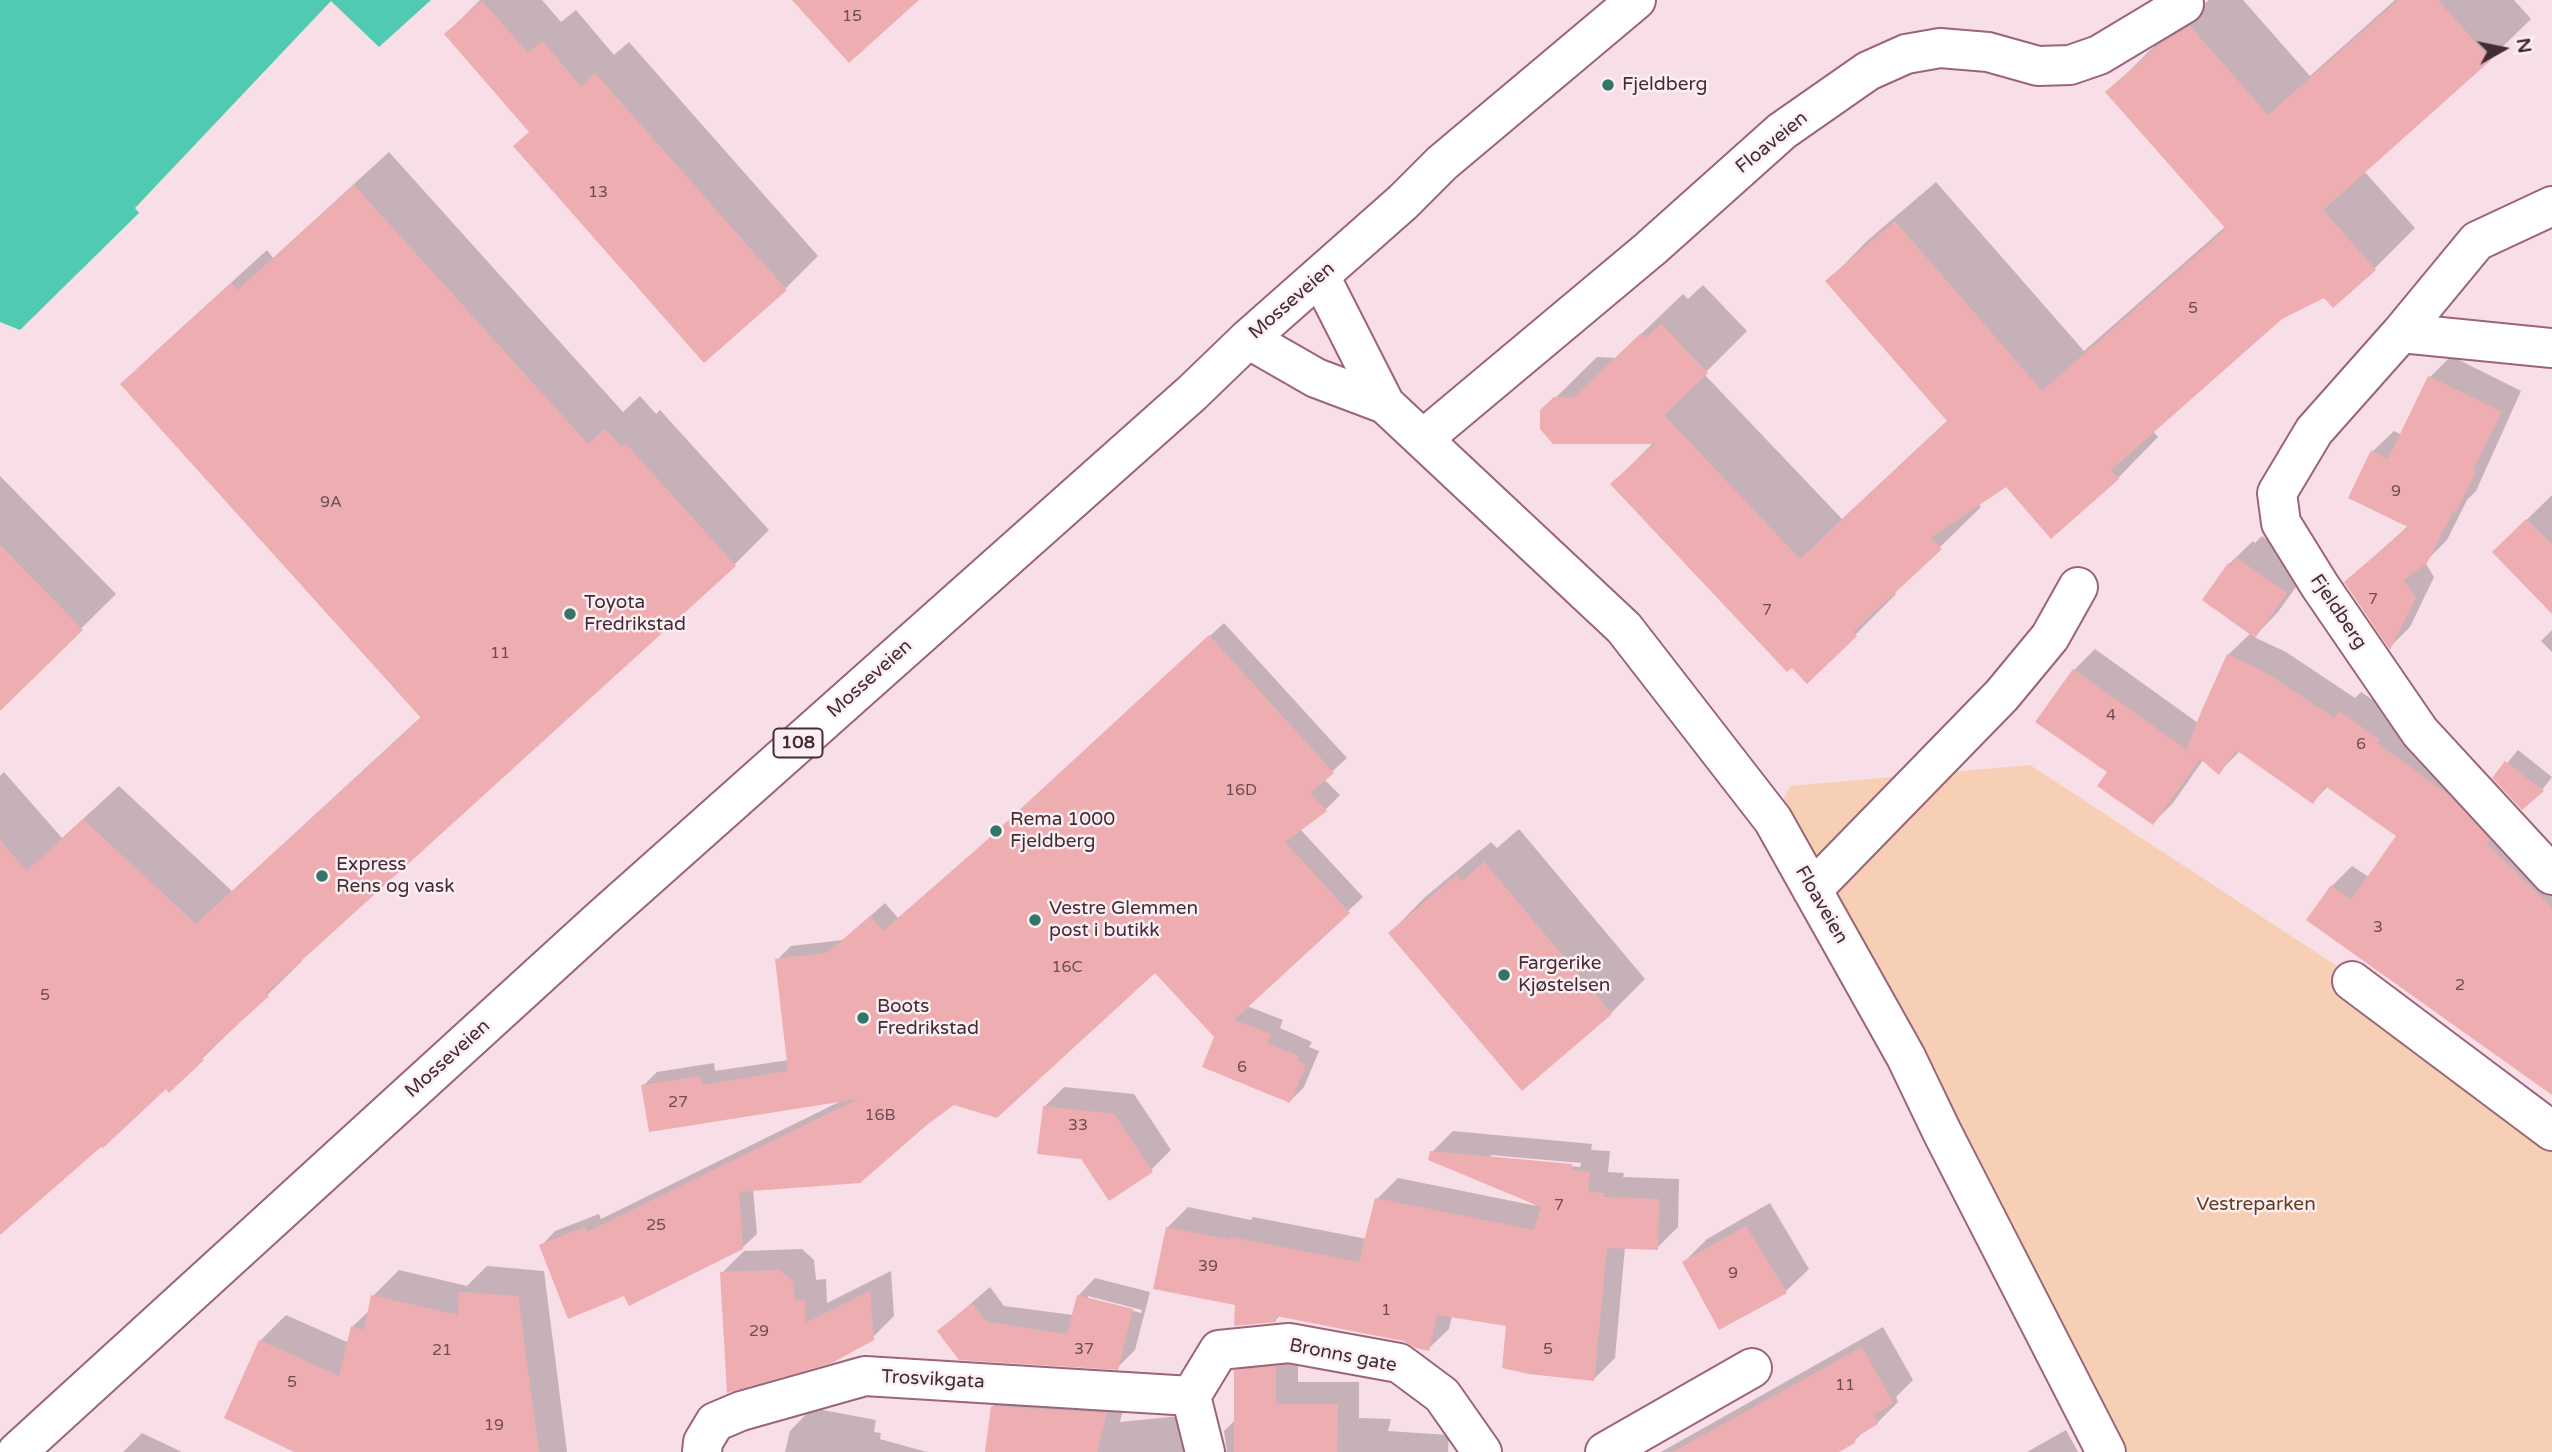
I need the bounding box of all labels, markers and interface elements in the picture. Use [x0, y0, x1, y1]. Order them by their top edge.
house number: 15 [842, 7, 862, 27]
north arrow [2468, 14, 2538, 84]
text: N [2512, 36, 2536, 55]
place label: Fjeldberg [1622, 74, 1707, 96]
marker: Fjeldberg [1600, 77, 1616, 93]
street label: Floaveien [1731, 107, 1813, 179]
house number: 13 [588, 183, 608, 203]
street label: Mosseveien [1244, 258, 1340, 344]
house number: 5 [2188, 299, 2198, 319]
house number: 9 [2391, 482, 2401, 502]
house number: 9A [320, 493, 342, 513]
street label: Fjeldberg [2305, 570, 2371, 654]
house number: 7 [2368, 590, 2378, 610]
place label: Toyota Fredrikstad [584, 592, 686, 636]
house number: 7 [1762, 601, 1772, 621]
marker: Toyota Fredrikstad [562, 606, 578, 622]
street label: Mosseveien [823, 635, 917, 723]
house number: 11 [490, 644, 510, 664]
house number: 4 [2106, 706, 2116, 726]
road number: 108 [774, 728, 822, 758]
house number: 6 [2356, 735, 2366, 755]
house number: 16D [1225, 781, 1257, 801]
place label: Rema 1000 Fjeldberg [1010, 809, 1115, 853]
marker: Rema 1000 Fjeldberg [988, 823, 1004, 839]
place label: Express Rens og vask [336, 854, 455, 898]
street label: Floaveien [1790, 862, 1852, 948]
marker: Express Rens og vask [314, 868, 330, 884]
place label: Vestre Glemmen post i butikk [1049, 898, 1198, 942]
marker: Vestre Glemmen post i butikk [1027, 912, 1043, 928]
house number: 3 [2373, 918, 2383, 938]
place label: Fargerike Kjøstelsen [1518, 953, 1610, 997]
house number: 16C [1051, 958, 1083, 978]
marker: Fargerike Kjøstelsen [1496, 967, 1512, 983]
house number: 2 [2455, 976, 2465, 996]
house number: 5 [40, 986, 50, 1006]
place label: Boots Fredrikstad [877, 996, 979, 1040]
marker: Boots Fredrikstad [855, 1010, 871, 1026]
street label: Mosseveien [401, 1015, 495, 1103]
house number: 6 [1237, 1058, 1247, 1078]
house number: 27 [668, 1093, 688, 1113]
house number: 16B [864, 1106, 896, 1126]
house number: 33 [1068, 1116, 1088, 1136]
park label: Vestreparken [2196, 1194, 2316, 1216]
house number: 7 [1554, 1196, 1564, 1216]
house number: 25 [646, 1216, 666, 1236]
house number: 39 [1198, 1257, 1218, 1277]
house number: 9 [1728, 1264, 1738, 1284]
house number: 1 [1381, 1301, 1391, 1321]
house number: 29 [749, 1322, 769, 1342]
street label: Bronns gate [1287, 1334, 1399, 1378]
house number: 37 [1074, 1340, 1094, 1360]
house number: 5 [1543, 1340, 1553, 1360]
house number: 21 [432, 1341, 452, 1361]
street label: Trosvikgata [881, 1366, 985, 1394]
house number: 5 [287, 1373, 297, 1393]
house number: 11 [1835, 1376, 1855, 1396]
house number: 19 [484, 1416, 504, 1436]

